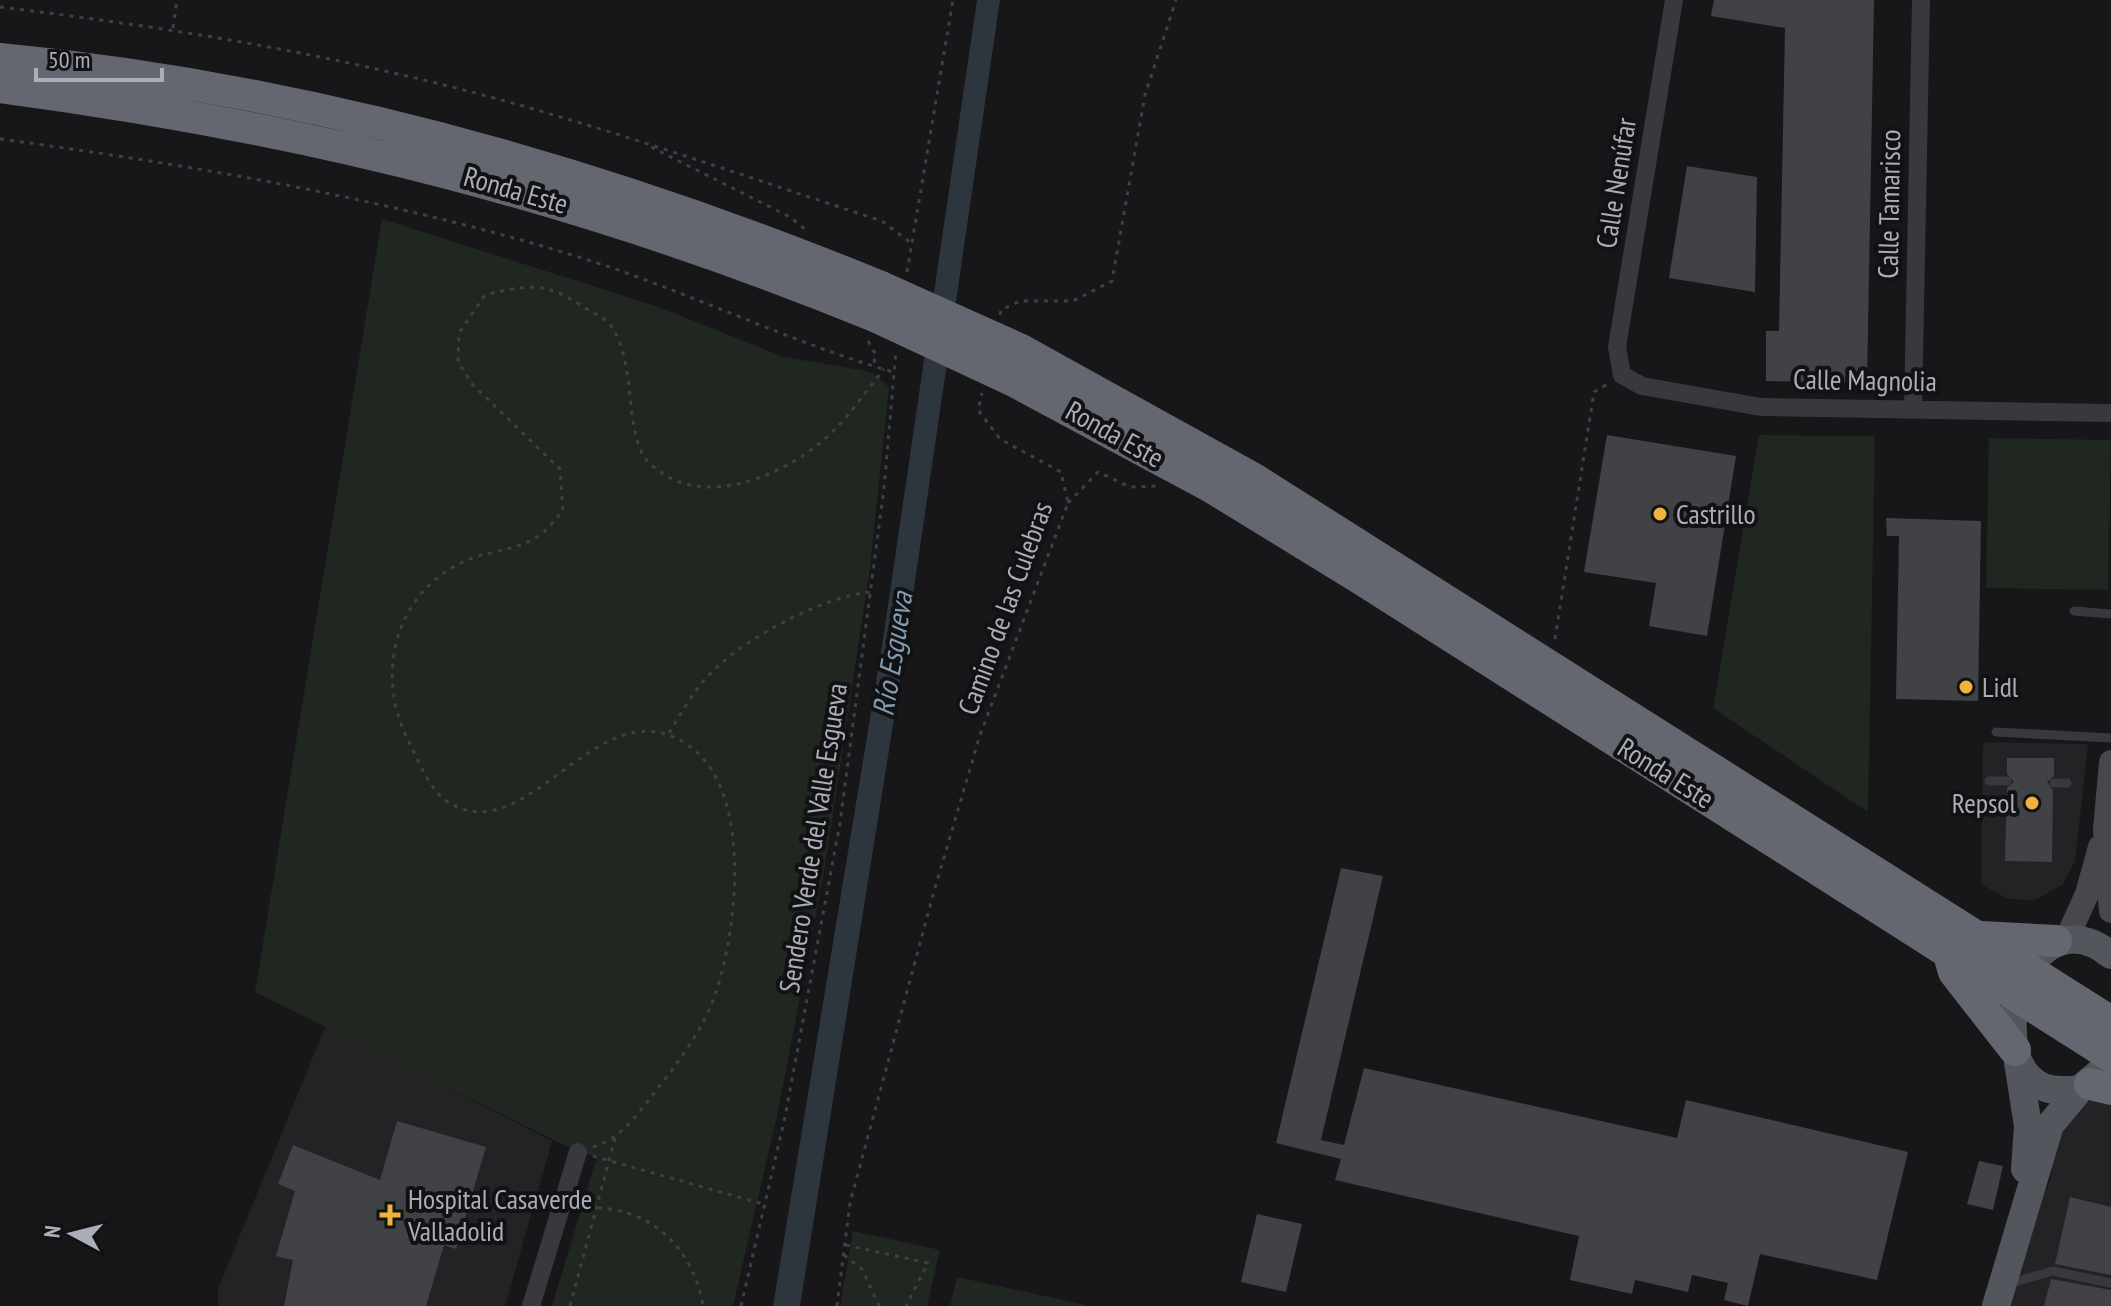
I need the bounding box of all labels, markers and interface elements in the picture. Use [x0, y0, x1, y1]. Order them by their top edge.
scale bar [36, 32, 162, 82]
text: 50 m [48, 44, 90, 75]
street label: Calle Nenúfar [1587, 115, 1644, 251]
street label: Calle Tamarisco [1869, 129, 1908, 279]
street label: Ronda Este [460, 157, 572, 222]
street label: Calle Magnolia [1793, 360, 1937, 399]
street label: Ronda Este [1060, 392, 1171, 476]
place label: Castrillo [1676, 495, 1756, 532]
street label: Camino de las Culebras [949, 496, 1060, 720]
marker: Castrillo [1651, 505, 1669, 523]
water label: Río Esgueva [863, 587, 921, 718]
place label: Lidl [1982, 668, 2019, 705]
marker: Lidl [1957, 678, 1975, 696]
street label: Sendero Verde del Valle Esgueva [770, 680, 855, 995]
street label: Ronda Este [1611, 729, 1721, 816]
place label: Repsol [1952, 784, 2016, 821]
marker: Repsol [2023, 794, 2041, 812]
place label: Hospital Casaverde Valladolid [407, 1180, 592, 1249]
north arrow [32, 1194, 112, 1274]
marker: Hospital Casaverde Valladolid [379, 1204, 401, 1226]
text: N [38, 1224, 67, 1239]

